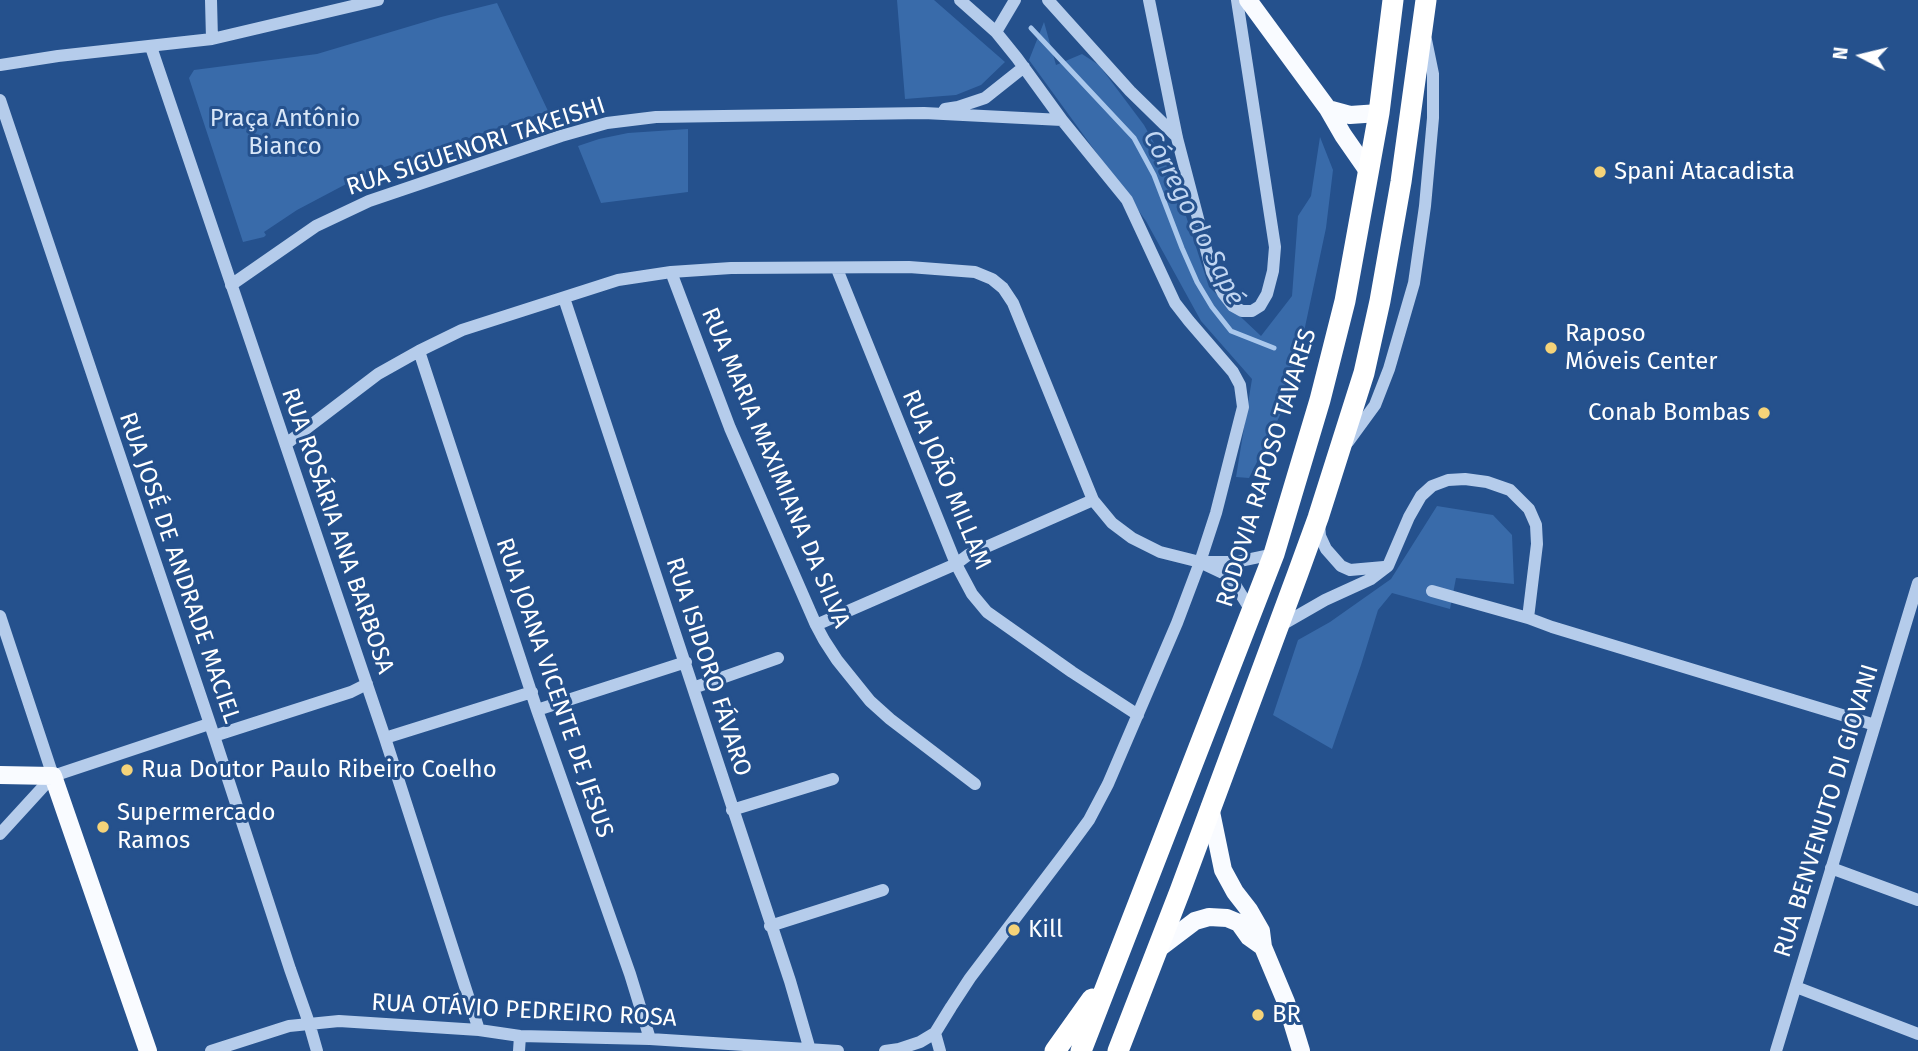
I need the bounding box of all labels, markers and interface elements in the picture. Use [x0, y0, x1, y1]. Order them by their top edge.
north arrow [1827, 21, 1897, 91]
text: N [1828, 46, 1853, 61]
street label: RUA SIGUENORI TAKEISHI [343, 91, 609, 203]
park label: Praça Antônio Bianco [210, 105, 360, 161]
water label: Córrego do Sapé [1135, 125, 1251, 311]
place label: Spani Atacadista [1614, 158, 1795, 186]
marker: Spani Atacadista [1592, 164, 1608, 180]
street label: RUA MARIA MAXIMIANA DA SILVA [694, 304, 856, 632]
place label: Raposo Móveis Center [1565, 320, 1717, 376]
street label: RODOVIA RAPOSO TAVARES [1211, 325, 1323, 611]
marker: Raposo Móveis Center [1543, 340, 1559, 356]
street label: RUA ROSÁRIA ANA BARBOSA [274, 384, 400, 678]
street label: RUA JOÃO MILLAM [895, 386, 997, 574]
place label: Conab Bombas [1588, 399, 1750, 427]
marker: Conab Bombas [1756, 405, 1772, 421]
street label: RUA JOSÉ DE ANDRADE MACIEL [112, 409, 246, 727]
street label: RUA JOANA VICENTE DE JESUS [489, 534, 619, 842]
street label: RUA ISIDORO FÁVARO [659, 554, 757, 780]
street label: RUA BENVENUTO DI GIOVANI [1769, 661, 1885, 961]
place label: Rua Doutor Paulo Ribeiro Coelho [141, 756, 497, 784]
marker: Rua Doutor Paulo Ribeiro Coelho [119, 762, 135, 778]
place label: Supermercado Ramos [117, 799, 275, 855]
marker: Supermercado Ramos [95, 819, 111, 835]
place label: Kill [1028, 916, 1063, 944]
marker: Kill [1006, 922, 1022, 938]
street label: RUA OTÁVIO PEDREIRO ROSA [371, 989, 677, 1033]
place label: BR [1272, 1001, 1301, 1029]
marker: BR [1250, 1007, 1266, 1023]

